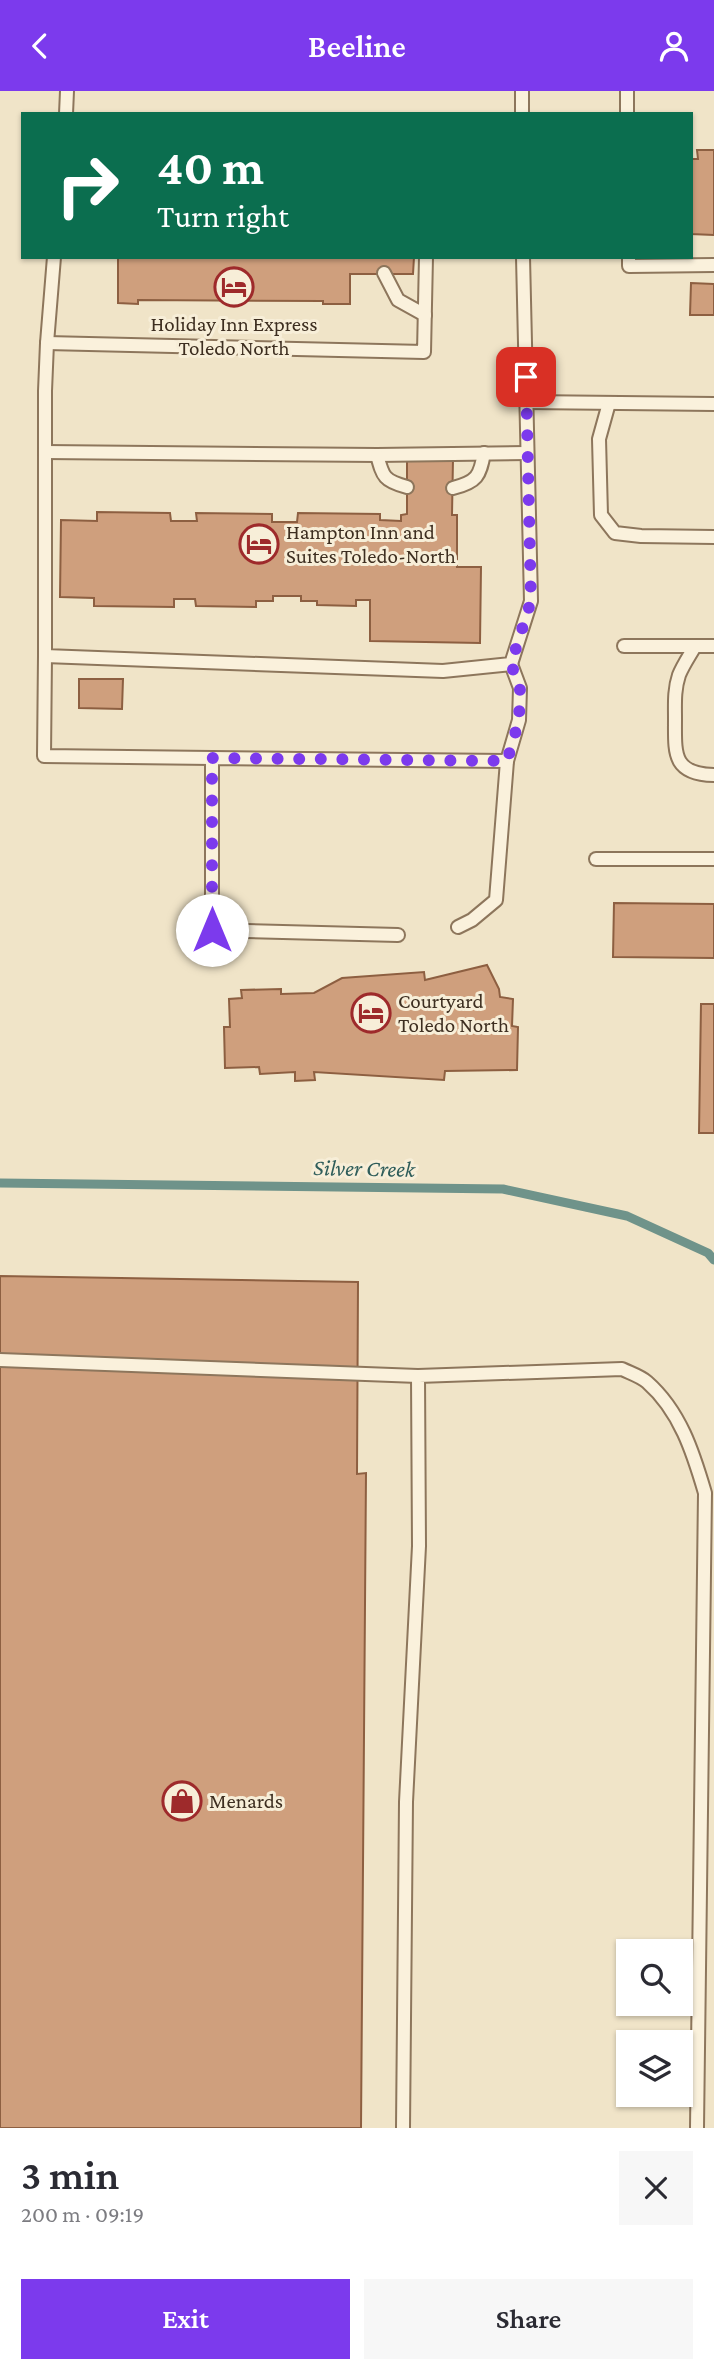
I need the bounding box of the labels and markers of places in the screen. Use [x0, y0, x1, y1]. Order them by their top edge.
hotel icon: Holiday Inn Express Toledo North [213, 266, 255, 308]
place label: Holiday Inn Express Toledo North [150, 312, 318, 360]
pin [496, 347, 556, 407]
place label: Hampton Inn and Suites Toledo-North [286, 520, 456, 568]
hotel icon: Hampton Inn and Suites Toledo-North [238, 523, 280, 565]
place label: Courtyard Toledo North [398, 989, 509, 1037]
hotel icon: Courtyard Toledo North [350, 992, 392, 1034]
shop icon: Menards [161, 1780, 203, 1822]
place label: Menards [209, 1789, 283, 1813]

